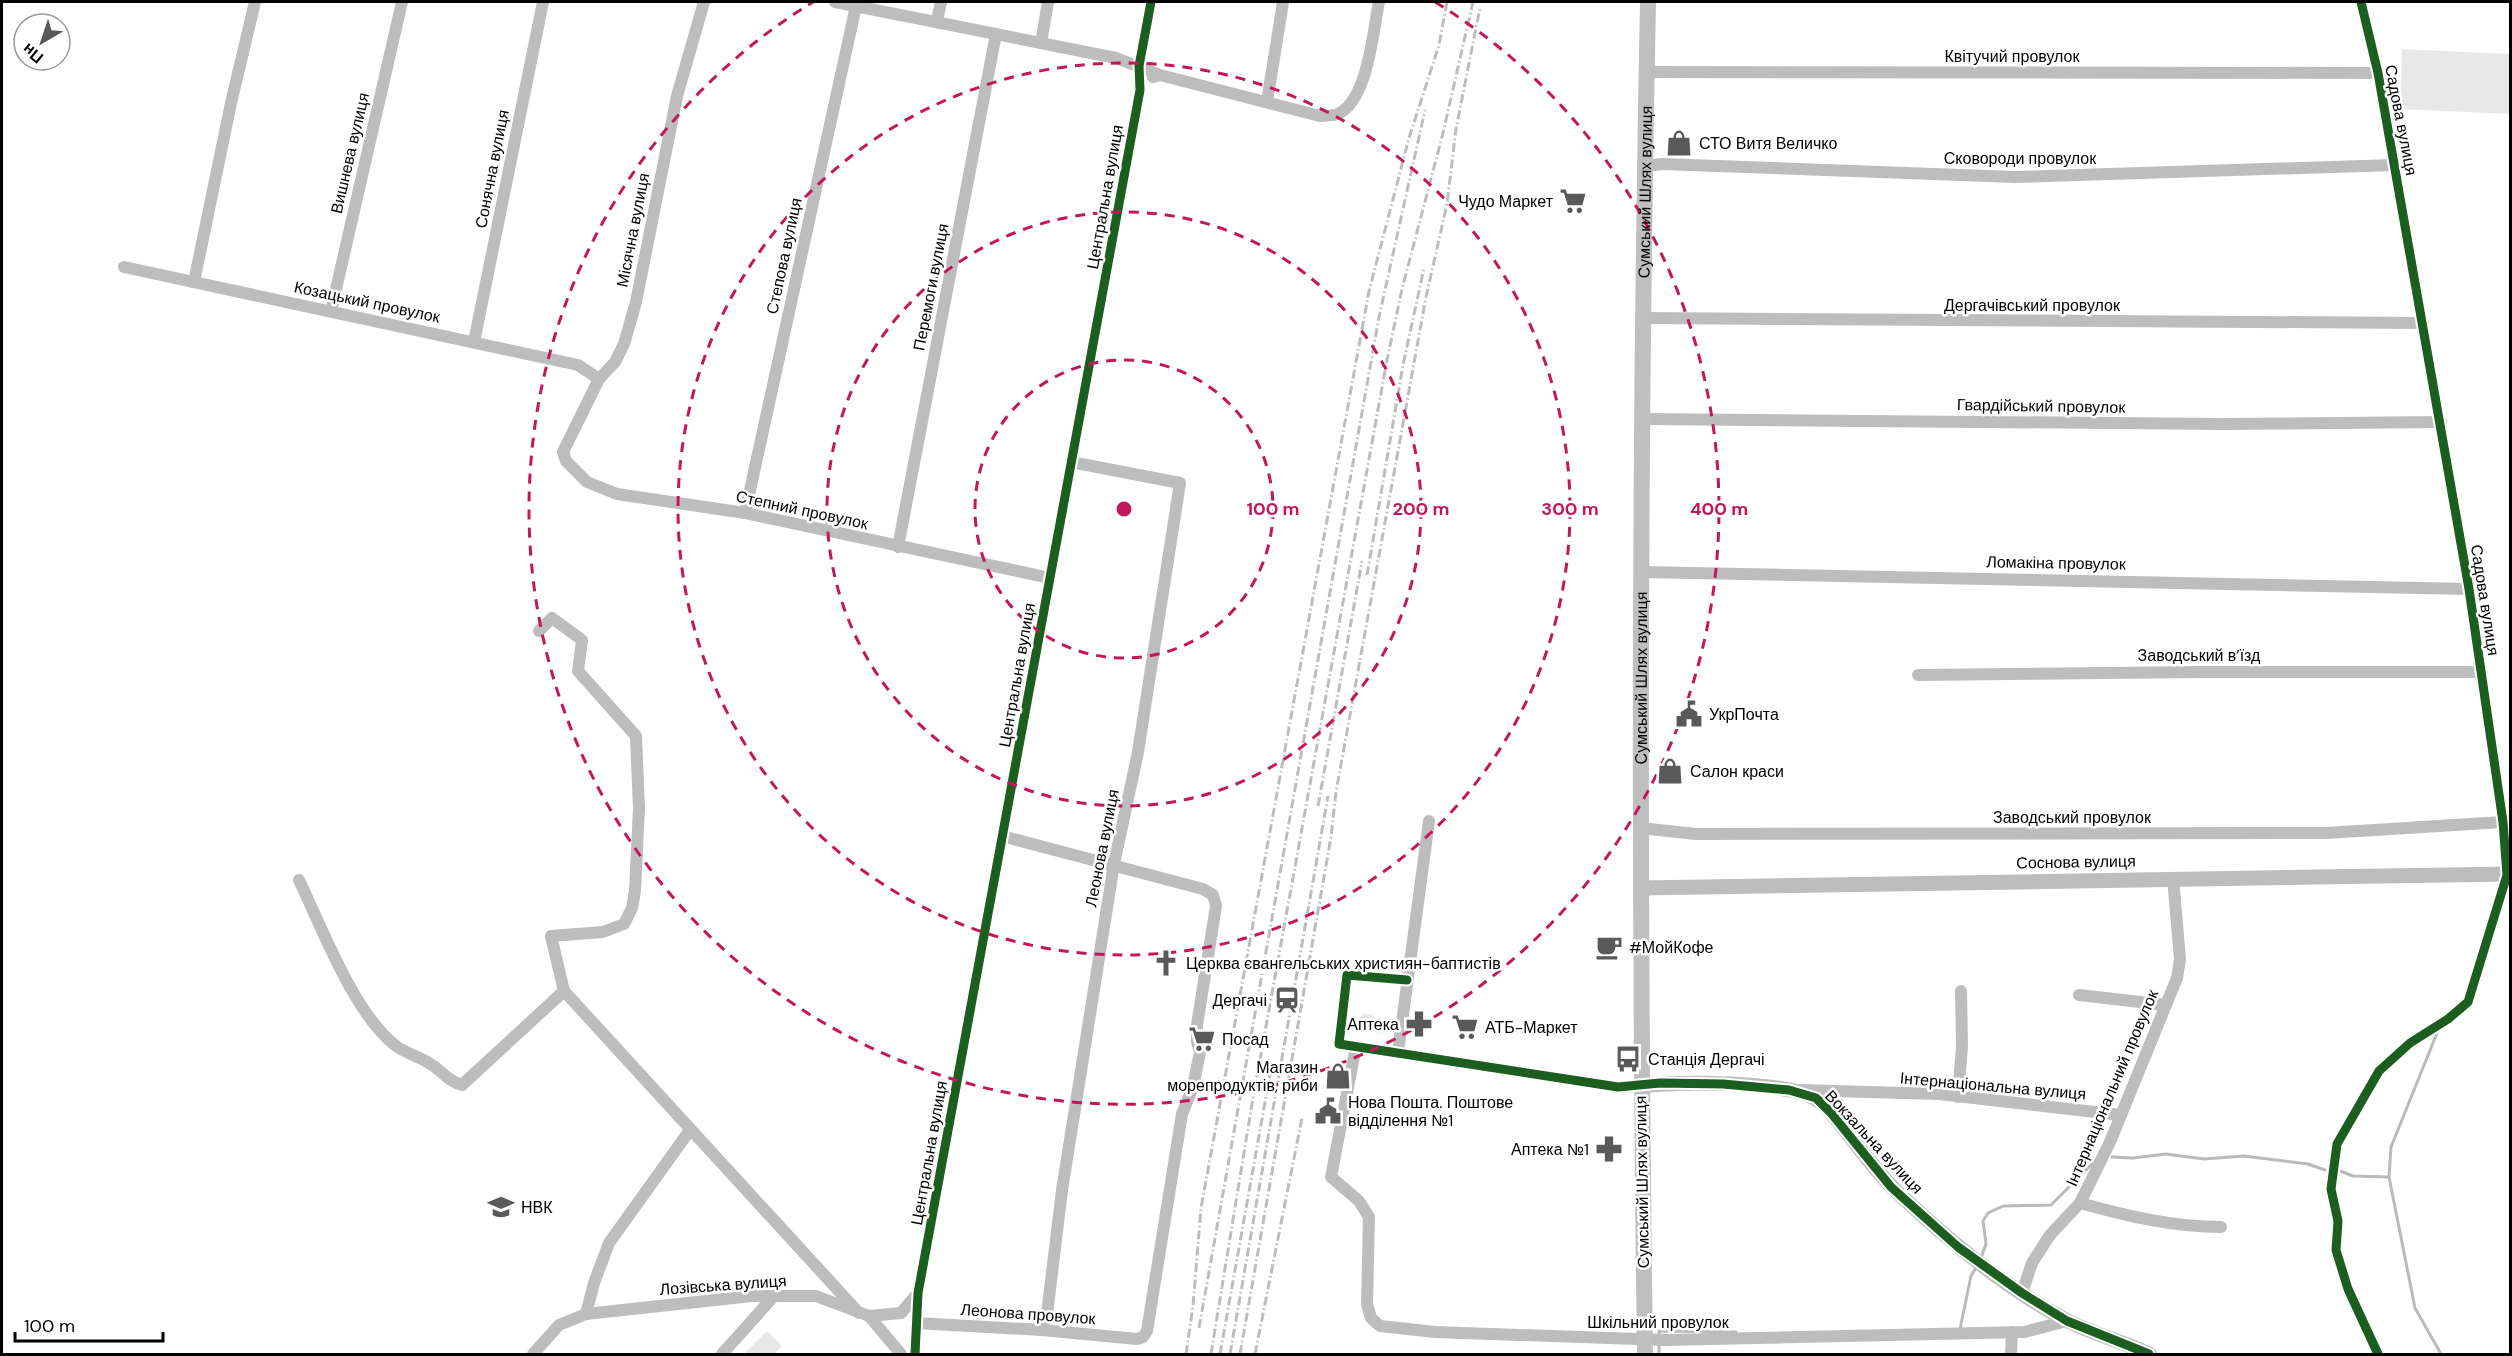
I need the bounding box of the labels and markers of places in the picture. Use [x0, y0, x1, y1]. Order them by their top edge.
shop icon: СТО Витя Величко [1664, 128, 1694, 158]
place label: СТО Витя Величко [1699, 133, 1837, 154]
supermarket icon: Чудо Маркет [1558, 186, 1588, 216]
place label: Чудо Маркет [1458, 191, 1554, 212]
centre of rings [1114, 499, 1134, 519]
public building icon: УкрПочта [1674, 699, 1704, 729]
place label: УкрПочта [1709, 704, 1779, 725]
shop icon: Салон краси [1655, 756, 1685, 786]
place label: Салон краси [1690, 761, 1784, 782]
cafe icon: #МойКофе [1594, 932, 1624, 962]
place label: #МойКофе [1629, 937, 1714, 958]
church icon: Церква євангельських християн-баптистів [1151, 948, 1181, 978]
place label: Церква євангельських християн-баптистів [1186, 953, 1501, 974]
station icon: Дергачі [1272, 985, 1302, 1015]
place label: Дергачі [1212, 990, 1267, 1011]
pharmacy icon: Аптека [1404, 1009, 1434, 1039]
supermarket icon: АТБ-Маркет [1450, 1012, 1480, 1042]
place label: Аптека [1347, 1014, 1399, 1035]
place label: АТБ-Маркет [1485, 1017, 1578, 1038]
supermarket icon: Посад [1187, 1024, 1217, 1054]
place label: Посад [1222, 1029, 1269, 1050]
bus stop icon: Станція Дергачі [1613, 1044, 1643, 1074]
place label: Станція Дергачі [1648, 1049, 1765, 1070]
place label: Магазин морепродуктів, риби [1167, 1057, 1318, 1096]
shop icon: Магазин морепродуктів, риби [1323, 1061, 1353, 1091]
place label: Нова Пошта. Поштове відділення №1 [1348, 1092, 1513, 1131]
public building icon: Нова Пошта. Поштове відділення №1 [1313, 1096, 1343, 1126]
pharmacy icon: Аптека №1 [1594, 1134, 1624, 1164]
place label: Аптека №1 [1511, 1139, 1589, 1160]
school or university icon: НВК [486, 1192, 516, 1222]
place label: НВК [521, 1197, 553, 1218]

